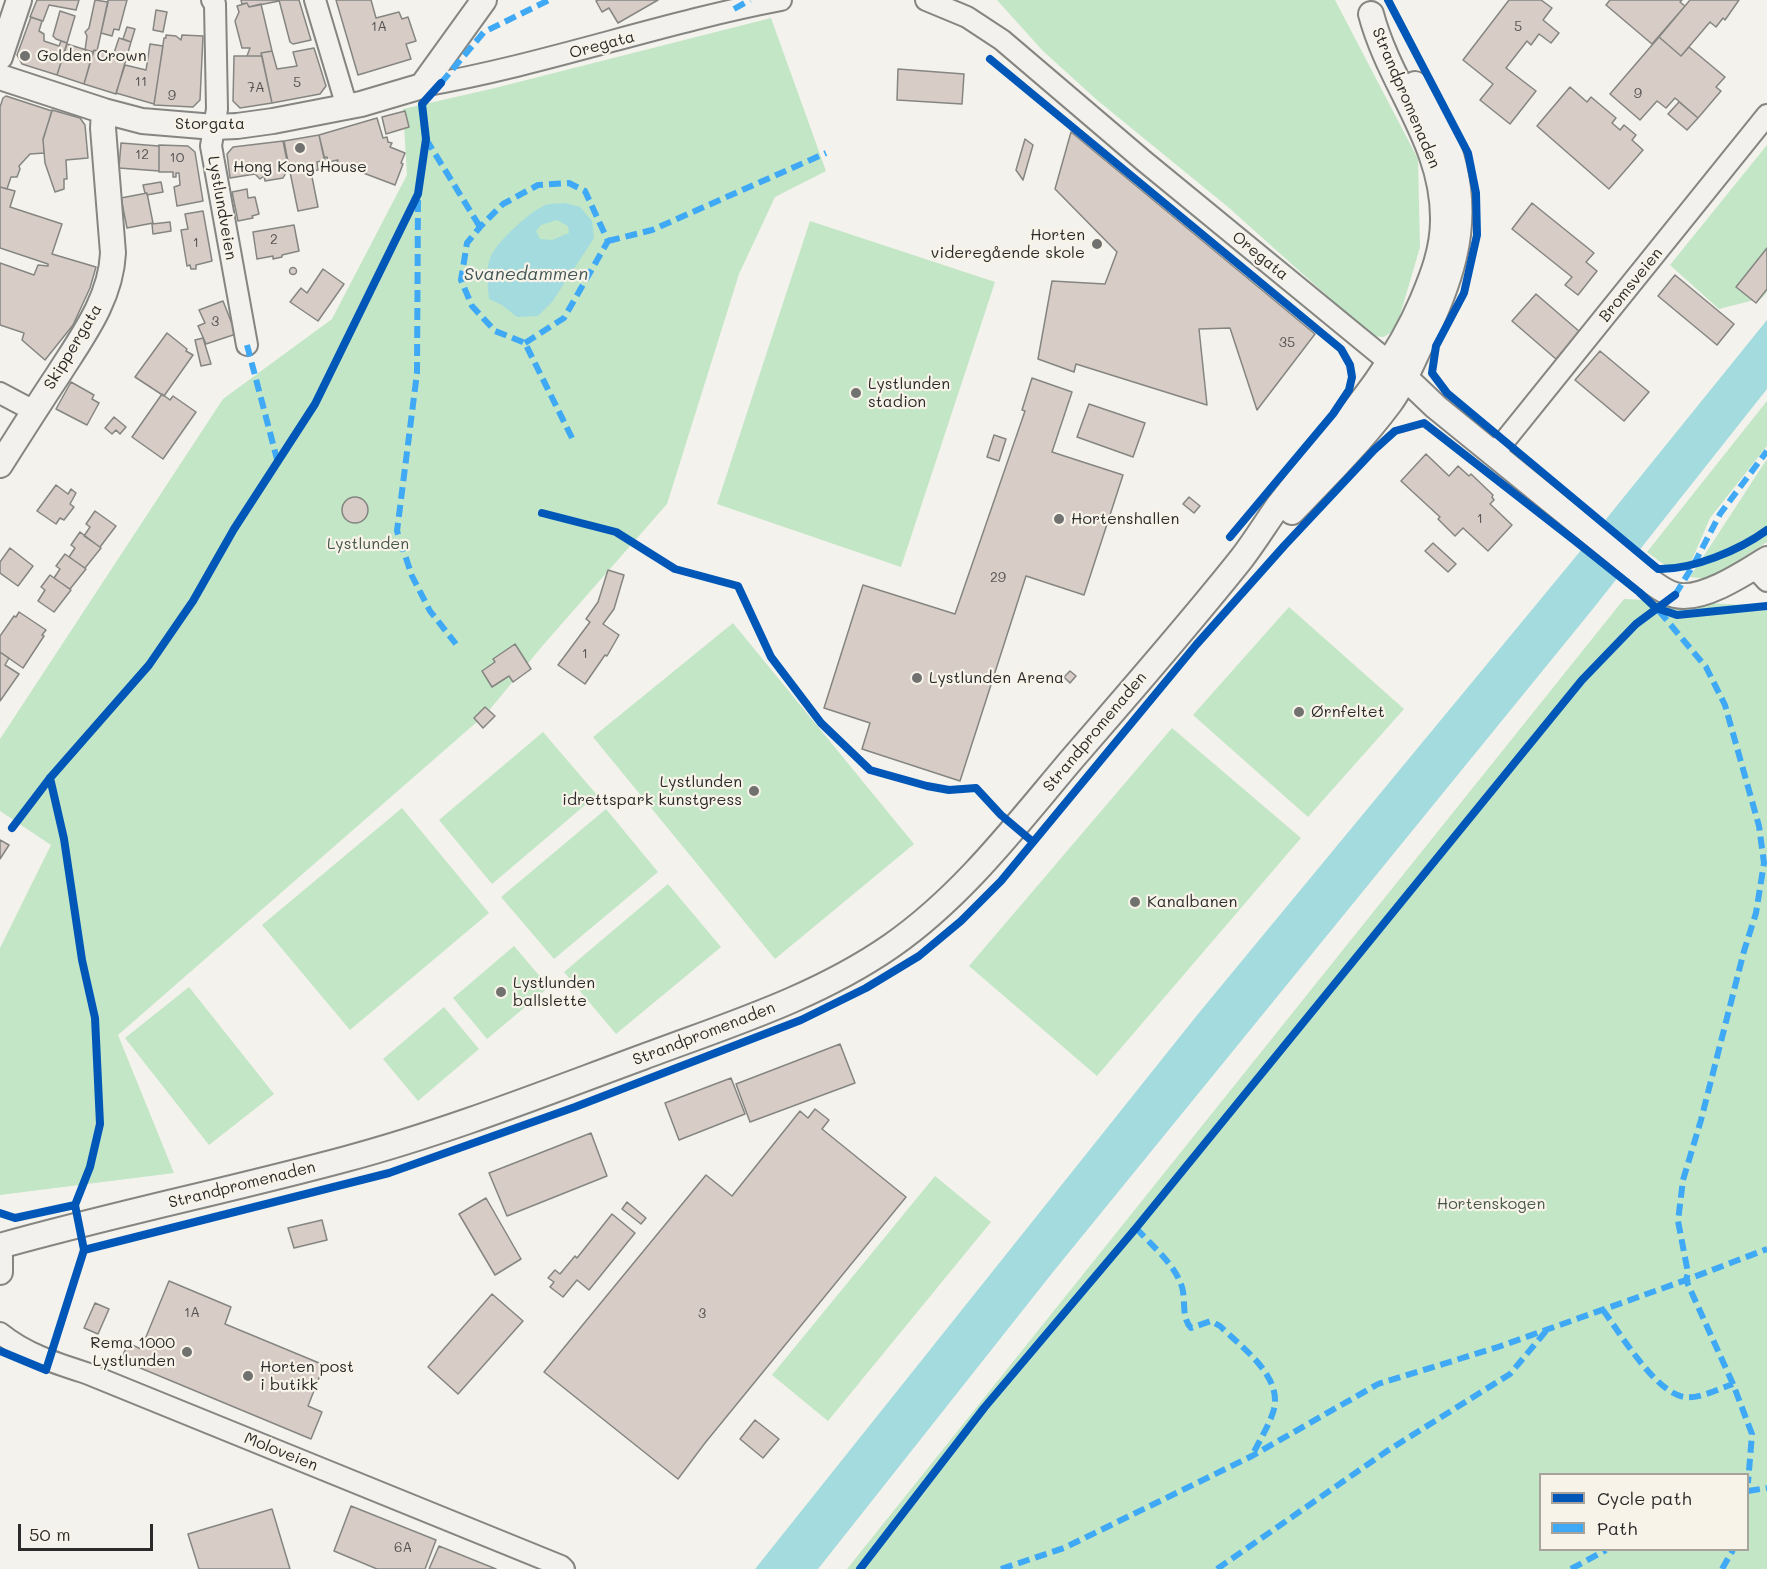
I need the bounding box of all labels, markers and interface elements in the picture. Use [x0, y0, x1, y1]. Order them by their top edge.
house number: 1A [371, 19, 387, 35]
house number: 5 [1514, 19, 1522, 35]
street label: Strandpromenaden [1368, 25, 1444, 171]
street label: Oregata [567, 27, 637, 63]
place label: Golden Crown [37, 46, 147, 66]
marker: Golden Crown [18, 49, 32, 63]
house number: 11 [135, 74, 147, 90]
house number: 5 [293, 75, 301, 91]
house number: 7A [247, 80, 265, 96]
house number: 9 [1634, 86, 1642, 102]
house number: 9 [168, 88, 176, 104]
street label: Storgata [175, 114, 245, 134]
marker: Hong Kong House [293, 141, 307, 155]
house number: 12 [135, 147, 149, 163]
house number: 10 [170, 150, 184, 166]
street label: Lystlundveien [203, 154, 241, 262]
place label: Hong Kong House [233, 157, 367, 177]
place label: Horten videregående skole [931, 225, 1085, 263]
street label: Oregata [1228, 227, 1292, 285]
house number: 2 [270, 232, 278, 248]
house number: 1 [193, 235, 199, 251]
marker: Horten videregående skole [1090, 237, 1104, 251]
street label: Bromsveien [1595, 244, 1667, 326]
water label: Svanedammen [464, 263, 588, 285]
street label: Skippergata [40, 301, 106, 393]
house number: 3 [211, 314, 219, 330]
house number: 35 [1279, 335, 1295, 351]
place label: Lystlunden stadion [868, 374, 950, 412]
marker: Lystlunden stadion [849, 386, 863, 400]
place label: Hortenshallen [1071, 509, 1179, 529]
house number: 1 [1477, 511, 1483, 527]
marker: Hortenshallen [1052, 512, 1066, 526]
park label: Lystlunden [327, 534, 409, 554]
house number: 29 [990, 570, 1006, 586]
house number: 1 [582, 646, 588, 662]
place label: Lystlunden Arena [929, 668, 1064, 688]
street label: Strandpromenaden [1039, 668, 1151, 796]
marker: Lystlunden Arena [910, 671, 924, 685]
place label: Ørnfeltet [1311, 702, 1385, 722]
marker: Ørnfeltet [1292, 705, 1306, 719]
place label: Lystlunden idrettspark kunstgress [562, 772, 742, 810]
marker: Lystlunden idrettspark kunstgress [747, 784, 761, 798]
place label: Kanalbanen [1147, 892, 1237, 912]
marker: Kanalbanen [1128, 895, 1142, 909]
place label: Lystlunden ballslette [513, 973, 595, 1011]
marker: Lystlunden ballslette [494, 985, 508, 999]
street label: Strandpromenaden [630, 998, 778, 1070]
street label: Strandpromenaden [166, 1157, 318, 1213]
park label: Hortenskogen [1437, 1194, 1545, 1214]
house number: 1A [184, 1305, 200, 1321]
house number: 3 [698, 1306, 706, 1322]
place label: Rema 1000 Lystlunden [90, 1333, 175, 1371]
marker: Rema 1000 Lystlunden [180, 1345, 194, 1359]
place label: Horten post i butikk [260, 1357, 354, 1395]
marker: Horten post i butikk [241, 1369, 255, 1383]
street label: Moloveien [241, 1429, 321, 1475]
legend [1539, 1473, 1749, 1551]
text: Cycle path [1597, 1486, 1692, 1510]
scale bar [21, 1512, 156, 1550]
text: Path [1597, 1516, 1637, 1540]
text: 50 m [29, 1522, 71, 1546]
house number: 6A [394, 1540, 412, 1556]

